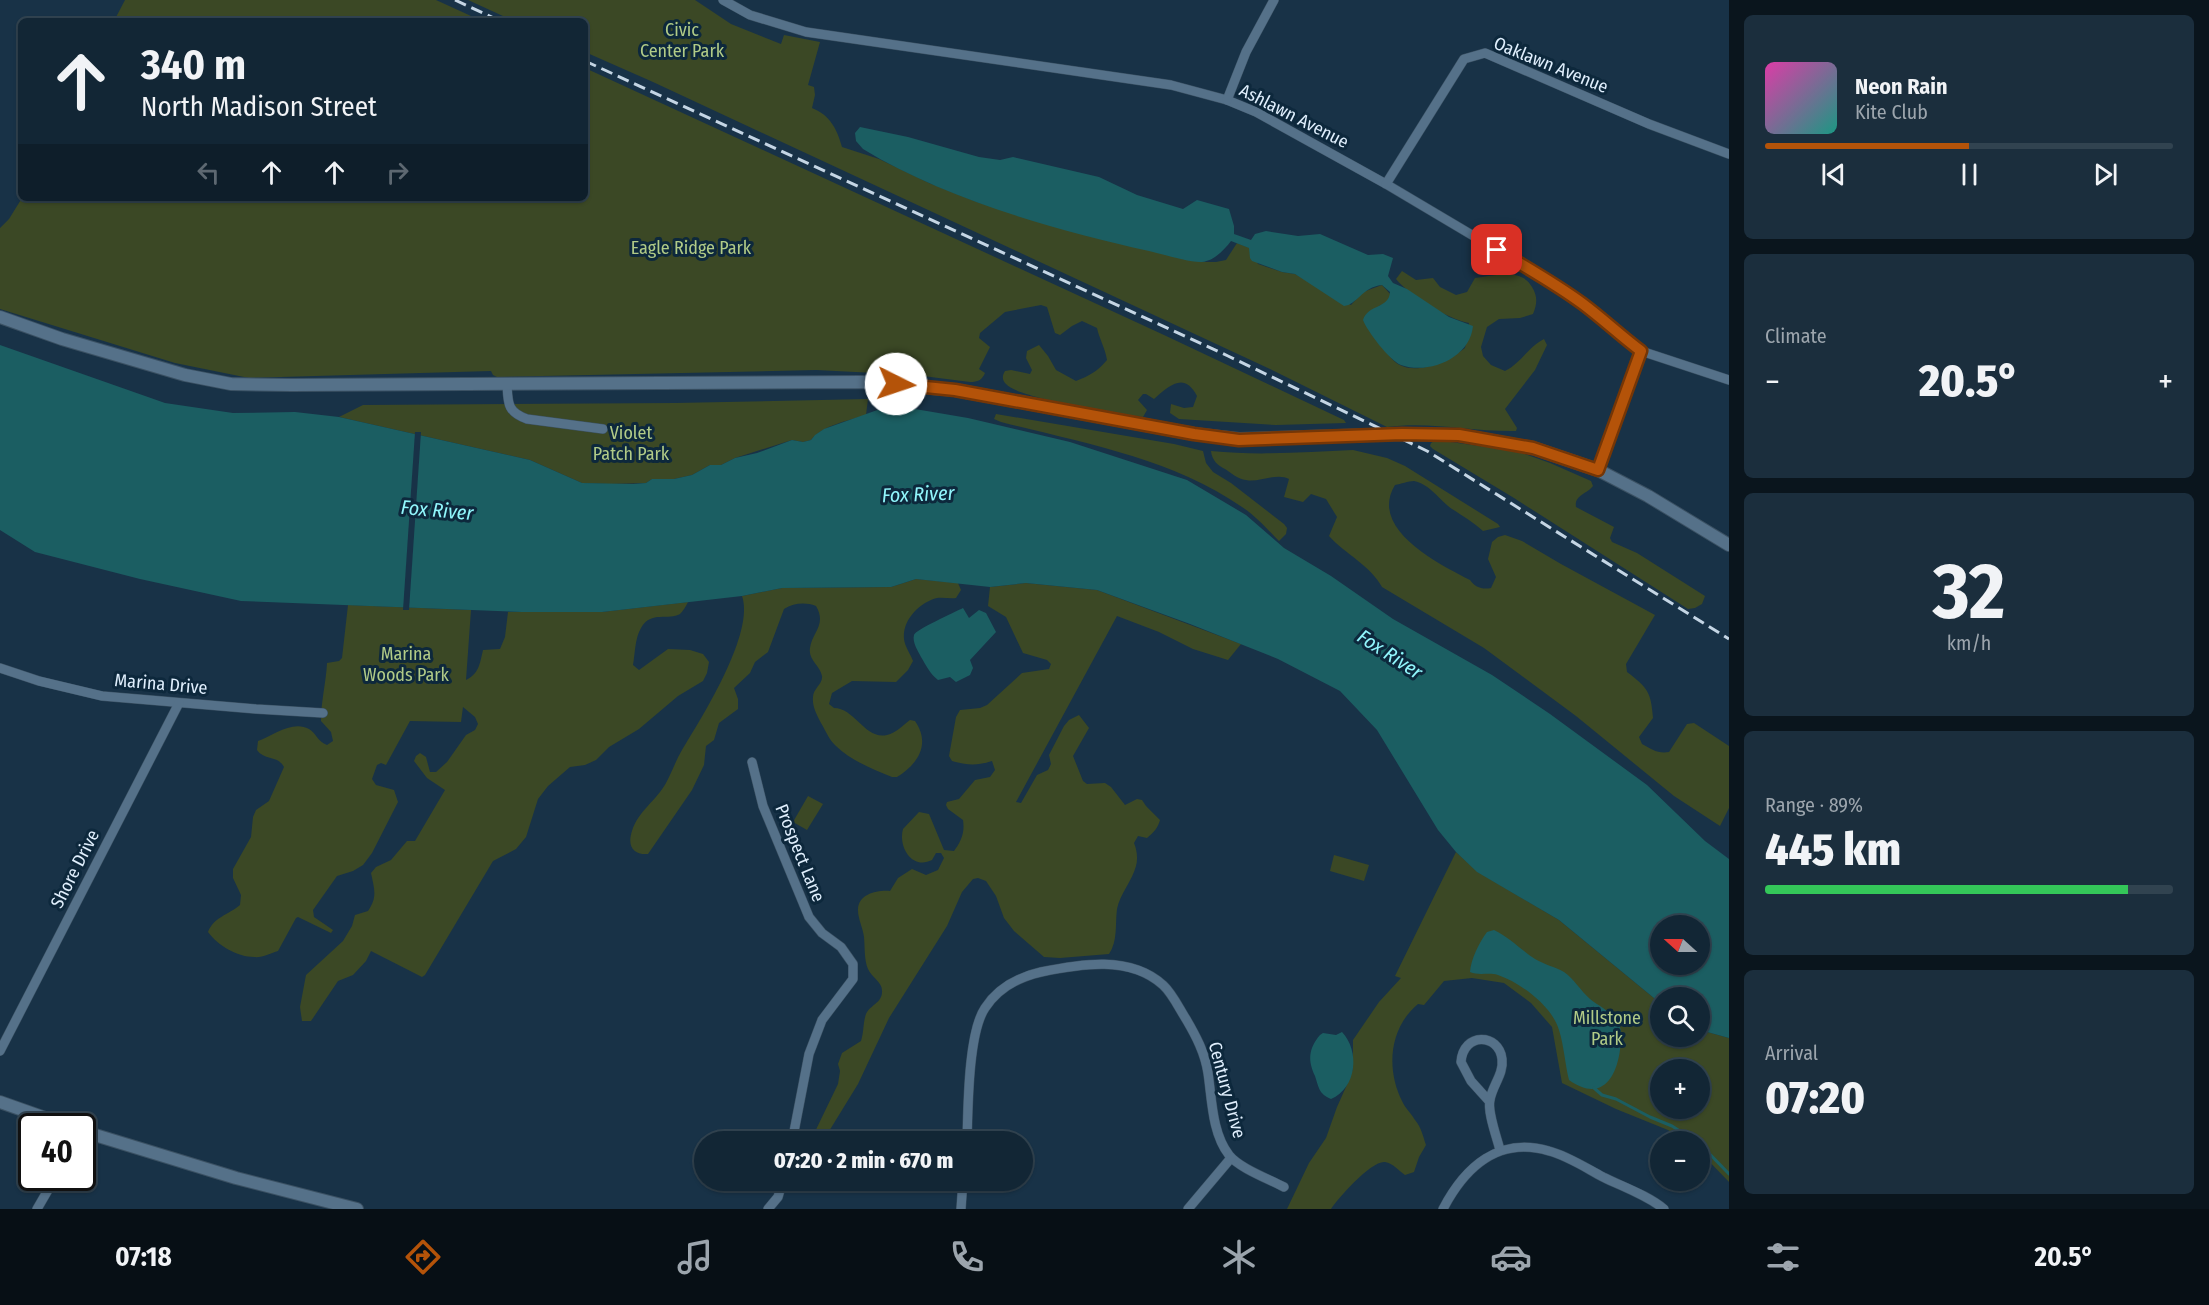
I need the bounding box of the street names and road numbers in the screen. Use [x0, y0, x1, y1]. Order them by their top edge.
street label: Oaklawn Avenue [1491, 32, 1611, 98]
street label: Ashlawn Avenue [1236, 79, 1352, 153]
street label: Marina Drive [114, 669, 208, 699]
street label: Prospect Lane [770, 801, 830, 905]
street label: Shore Drive [46, 826, 104, 912]
street label: Century Drive [1204, 1039, 1250, 1141]

